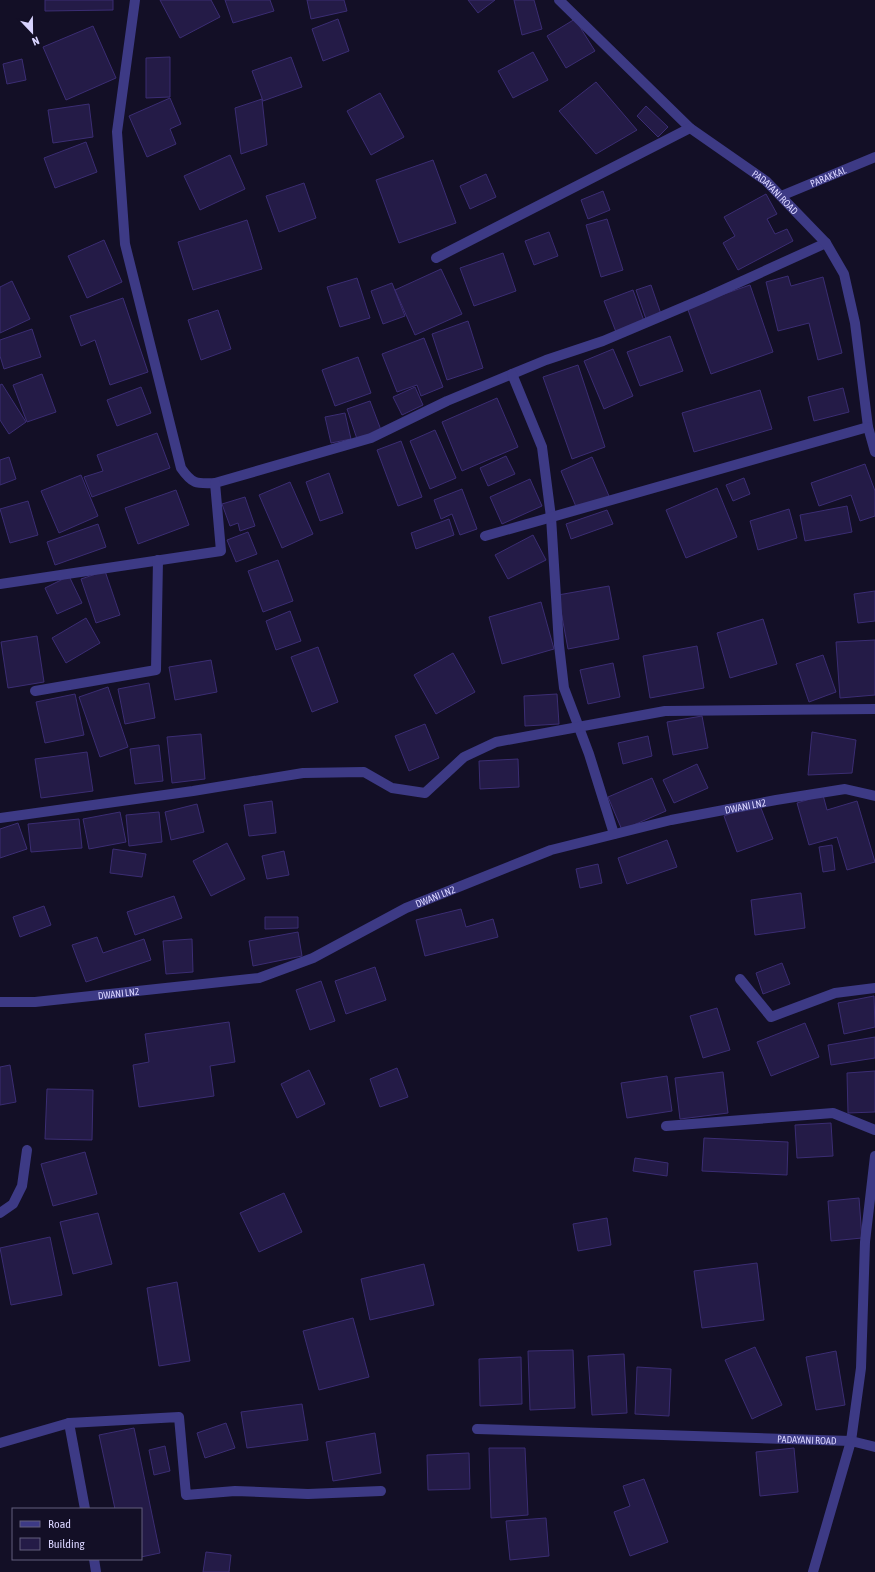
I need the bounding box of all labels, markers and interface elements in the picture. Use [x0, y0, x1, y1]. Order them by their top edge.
north arrow [12, 12, 52, 52]
text: N [30, 34, 41, 48]
street label: PARAKKAL [809, 165, 848, 189]
street label: PADAYANI ROAD [750, 168, 800, 217]
street label: DWANI LN2 [724, 797, 767, 816]
street label: DWANI LN2 [414, 884, 457, 910]
street label: DWANI LN2 [97, 986, 140, 1001]
street label: PADAYANI ROAD [777, 1434, 837, 1447]
legend [12, 1508, 142, 1560]
text: Road [48, 1517, 71, 1531]
text: Building [48, 1537, 86, 1551]

